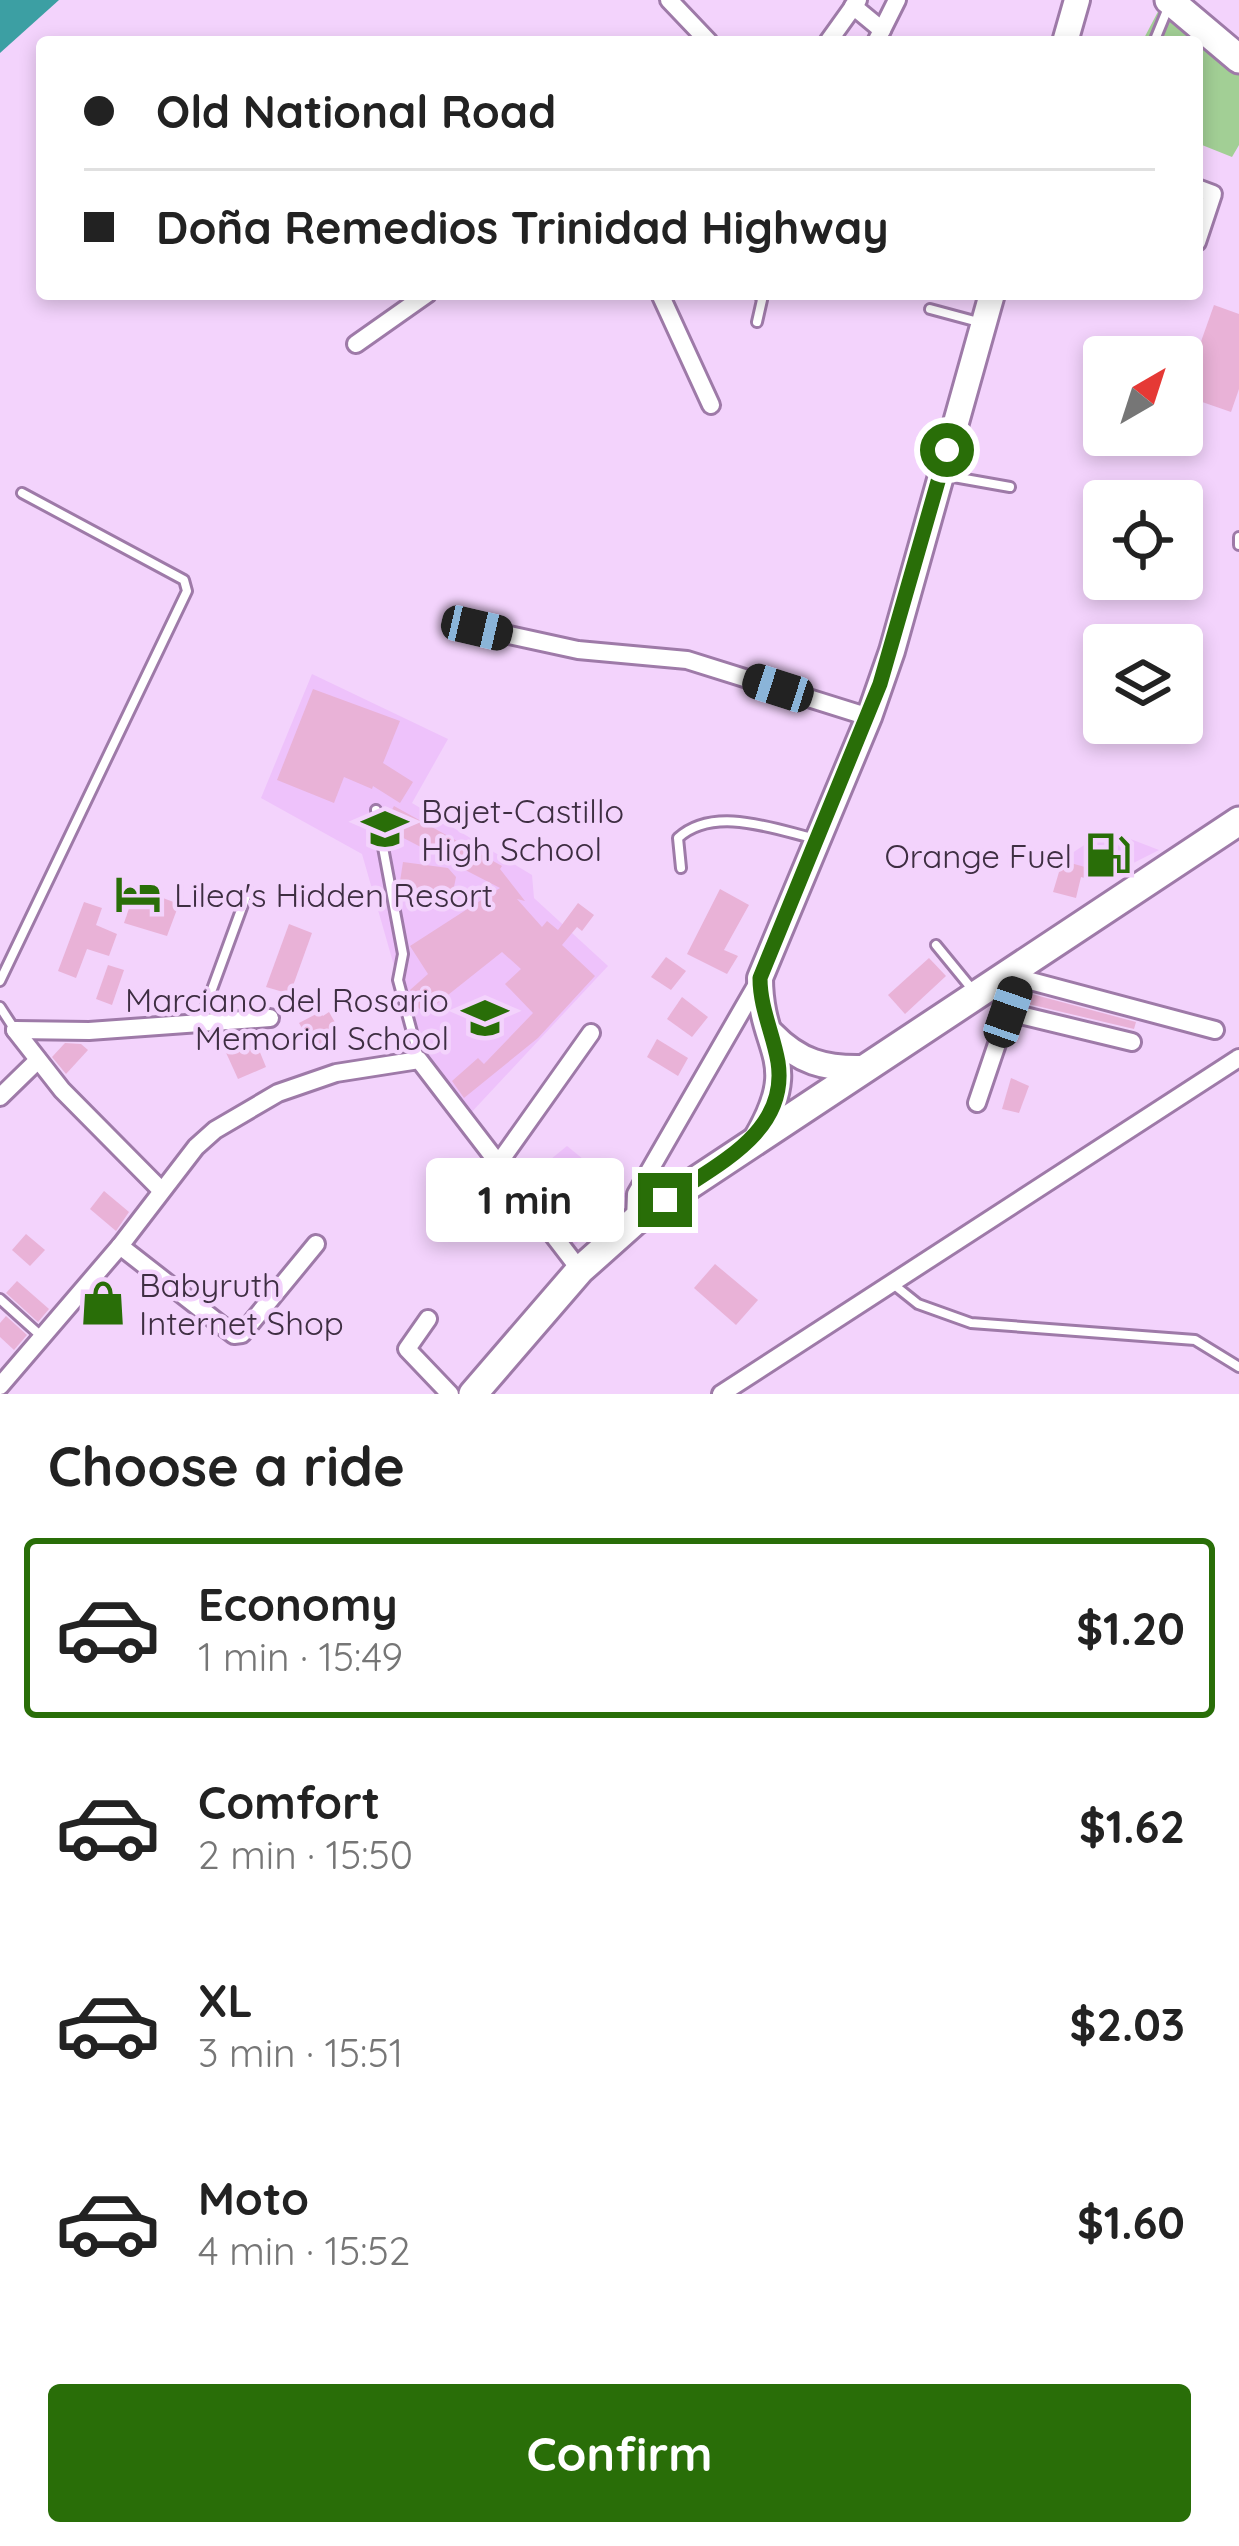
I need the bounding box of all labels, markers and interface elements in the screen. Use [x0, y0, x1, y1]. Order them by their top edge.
text: Old National Road [156, 83, 556, 139]
text: Doña Remedios Trinidad Highway [156, 199, 889, 255]
north arrow [1083, 336, 1203, 456]
map controls [1083, 336, 1203, 744]
route start [920, 423, 974, 477]
button: locate [1083, 480, 1203, 600]
car [438, 602, 516, 654]
button: layers [1083, 624, 1203, 744]
car [738, 660, 818, 716]
place label: Bajet-Castillo High School [421, 790, 624, 869]
school or university icon: Bajet-Castillo High School [360, 804, 410, 854]
fuel station icon: Orange Fuel [1083, 830, 1133, 880]
place label: Orange Fuel [885, 835, 1072, 876]
hotel icon: Lilea's Hidden Resort [113, 869, 163, 919]
place label: Lilea's Hidden Resort [174, 874, 493, 915]
car [979, 972, 1037, 1052]
place label: Marciano del Rosario Memorial School [125, 979, 449, 1058]
school or university icon: Marciano del Rosario Memorial School [460, 993, 510, 1043]
callout: 1 min [425, 1158, 623, 1242]
route end [638, 1173, 692, 1227]
text: 1 min [478, 1175, 572, 1224]
place label: Babyruth Internet Shop [139, 1264, 344, 1343]
shop icon: Babyruth Internet Shop [78, 1278, 128, 1328]
text: Choose a ride [48, 1432, 405, 1500]
icon: car [54, 1574, 162, 1682]
text: Economy [198, 1576, 398, 1632]
text: $1.20 [1076, 1600, 1185, 1656]
text: 1 min · 15:49 [198, 1632, 403, 1681]
icon: car [54, 1772, 162, 1880]
text: Comfort [198, 1774, 380, 1830]
text: $1.62 [1079, 1798, 1185, 1854]
text: 2 min · 15:50 [198, 1830, 413, 1879]
icon: car [54, 1970, 162, 2078]
text: XL [198, 1972, 253, 2028]
text: $2.03 [1070, 1996, 1185, 2052]
text: 3 min · 15:51 [198, 2028, 403, 2077]
icon: car [54, 2168, 162, 2276]
text: Moto [198, 2170, 309, 2226]
text: $1.60 [1077, 2194, 1185, 2250]
text: 4 min · 15:52 [198, 2226, 410, 2275]
button: Confirm [48, 2384, 1191, 2522]

